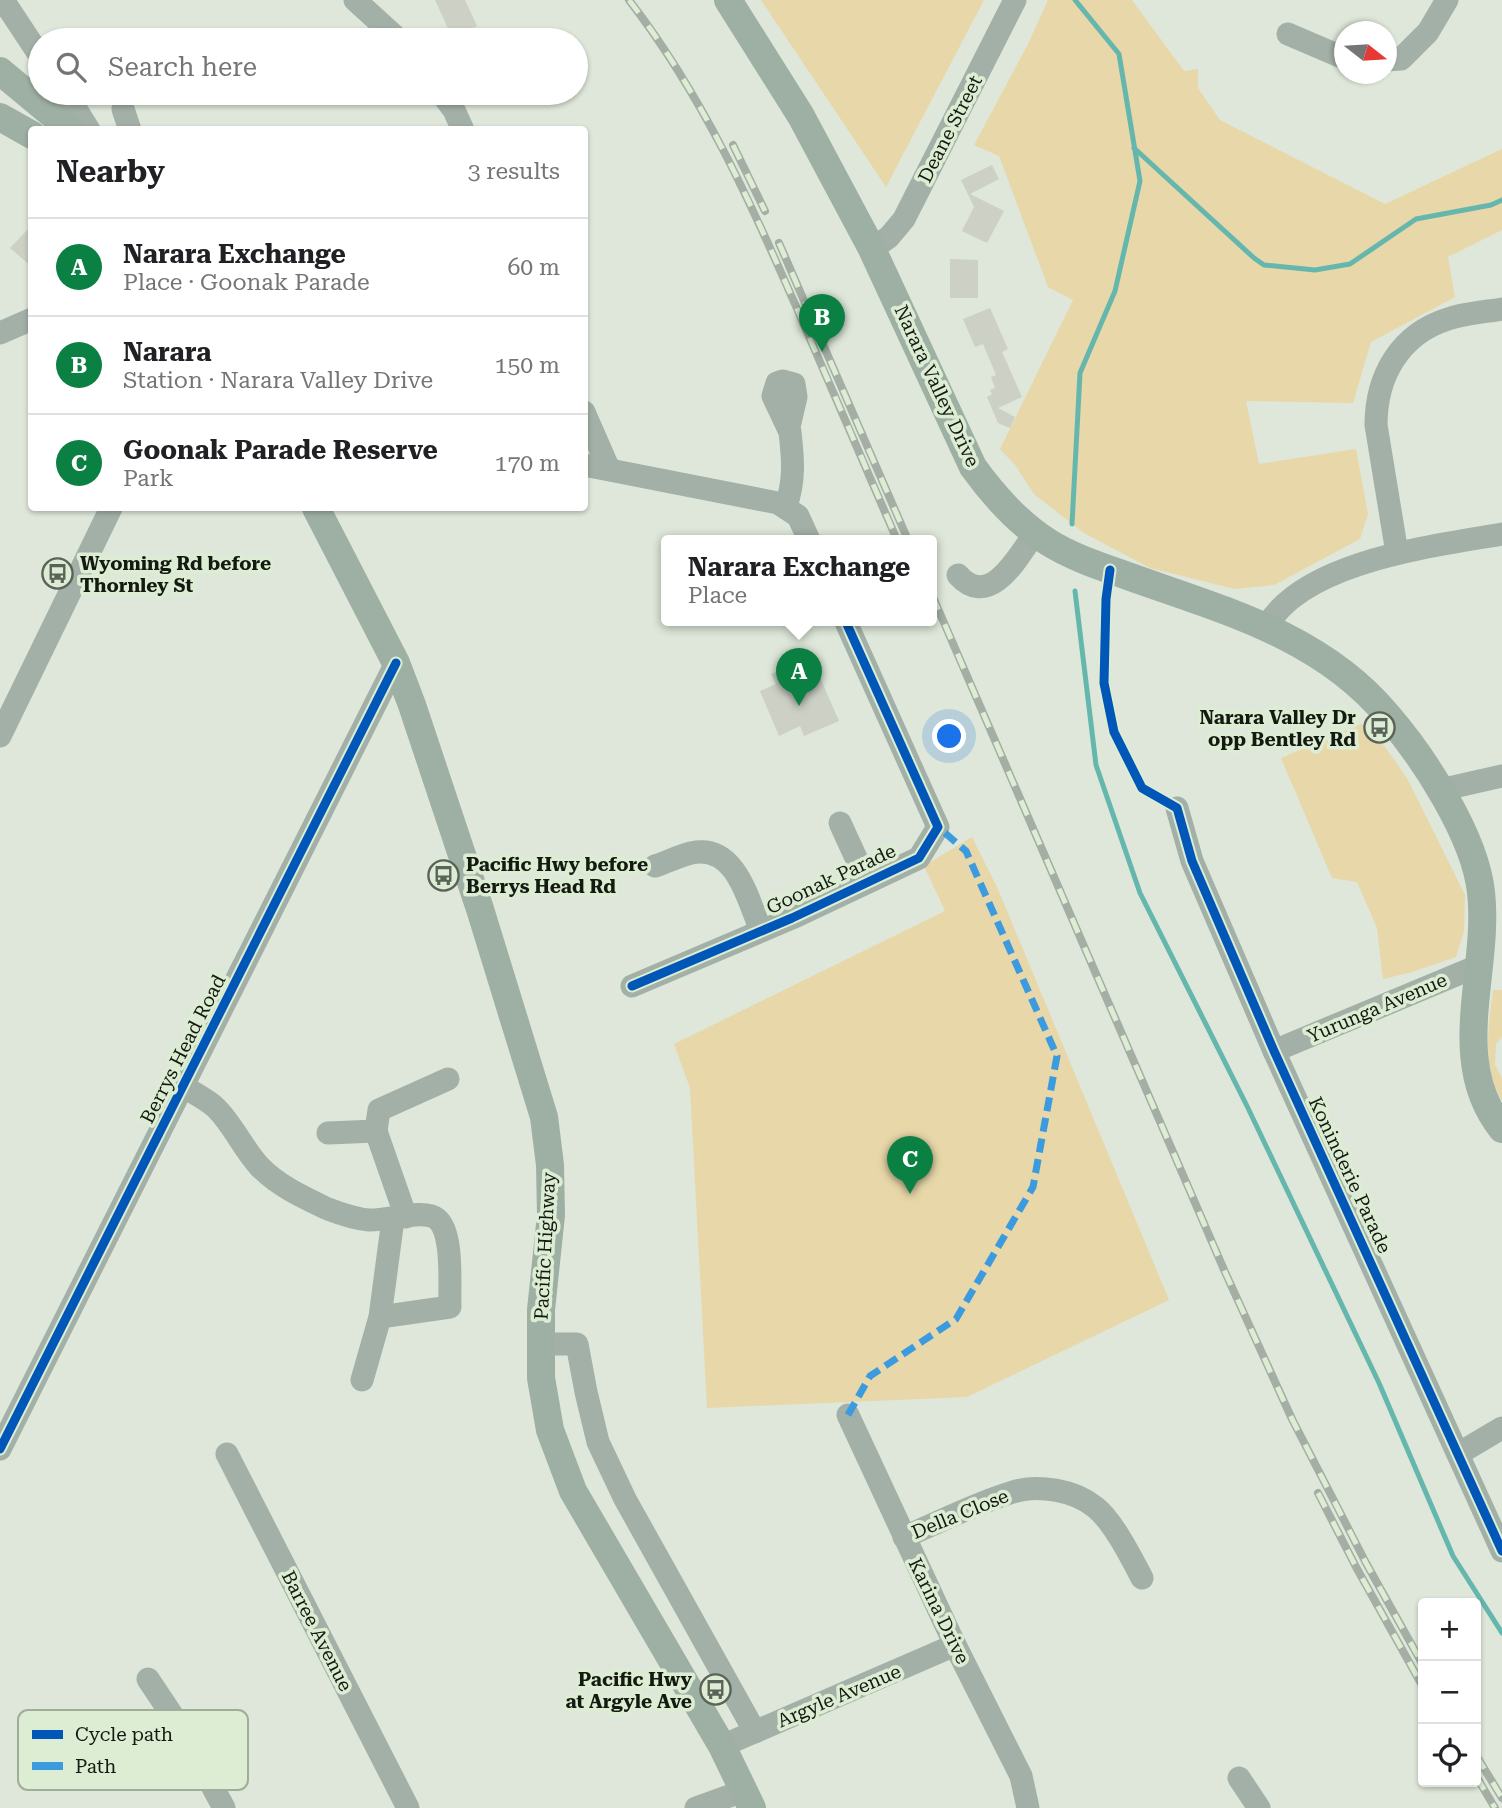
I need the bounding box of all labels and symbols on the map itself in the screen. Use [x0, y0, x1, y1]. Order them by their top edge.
north arrow [1334, 21, 1397, 84]
street label: Deane Street [913, 71, 987, 187]
pin: B [799, 294, 845, 352]
street label: Narara Valley Drive [889, 301, 985, 471]
place label: Wyoming Rd before Thornley St [80, 552, 271, 597]
bus stop icon: Wyoming Rd before Thornley St [40, 557, 74, 591]
pin: A [776, 648, 822, 706]
place label: Narara Valley Dr opp Bentley Rd [1199, 706, 1356, 751]
bus stop icon: Narara Valley Dr opp Bentley Rd [1362, 711, 1396, 745]
your location [932, 719, 966, 753]
street label: Goonak Parade [763, 839, 899, 919]
place label: Pacific Hwy before Berrys Head Rd [466, 853, 648, 898]
bus stop icon: Pacific Hwy before Berrys Head Rd [426, 858, 460, 892]
street label: Yurunga Avenue [1304, 968, 1450, 1048]
street label: Berrys Head Road [136, 971, 230, 1127]
street label: Koninderie Parade [1304, 1093, 1396, 1257]
pin: C [887, 1136, 933, 1194]
street label: Pacific Highway [530, 1171, 560, 1321]
street label: Della Close [908, 1484, 1012, 1544]
street label: Karina Drive [904, 1554, 974, 1668]
street label: Barree Avenue [277, 1567, 357, 1695]
street label: Argyle Avenue [774, 1660, 904, 1732]
place label: Pacific Hwy at Argyle Ave [565, 1668, 693, 1713]
bus stop icon: Pacific Hwy at Argyle Ave [698, 1673, 732, 1707]
legend [18, 1710, 248, 1790]
text: Cycle path [75, 1723, 173, 1746]
text: Path [75, 1755, 116, 1778]

